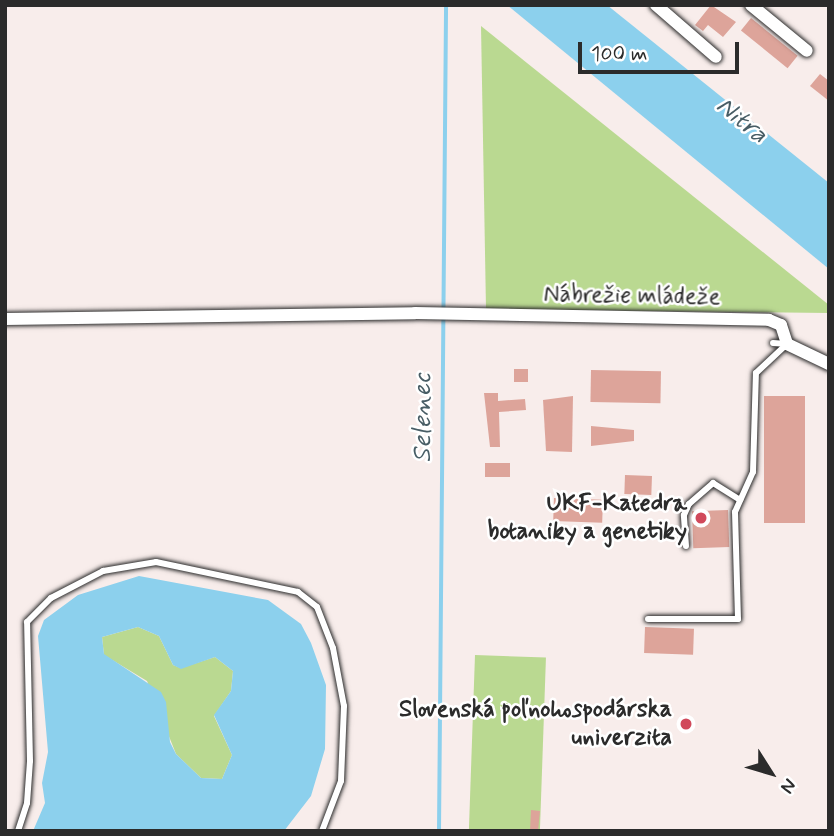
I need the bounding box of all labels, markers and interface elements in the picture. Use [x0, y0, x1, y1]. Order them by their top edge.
scale bar [582, 28, 743, 72]
text: 100 m [591, 40, 647, 68]
water label: Nitra [709, 91, 773, 151]
street label: Nábrežie mládeže [543, 280, 721, 312]
water label: Selenec [408, 373, 440, 463]
place label: UKF-Katedra botaniky a genetiky [486, 490, 687, 546]
marker: UKF-Katedra botaniky a genetiky [693, 510, 709, 526]
place label: Slovenská poľnohospodárska univerzita [399, 696, 672, 752]
marker: Slovenská poľnohospodárska univerzita [678, 716, 694, 732]
north arrow [736, 738, 806, 808]
text: N [774, 773, 802, 799]

